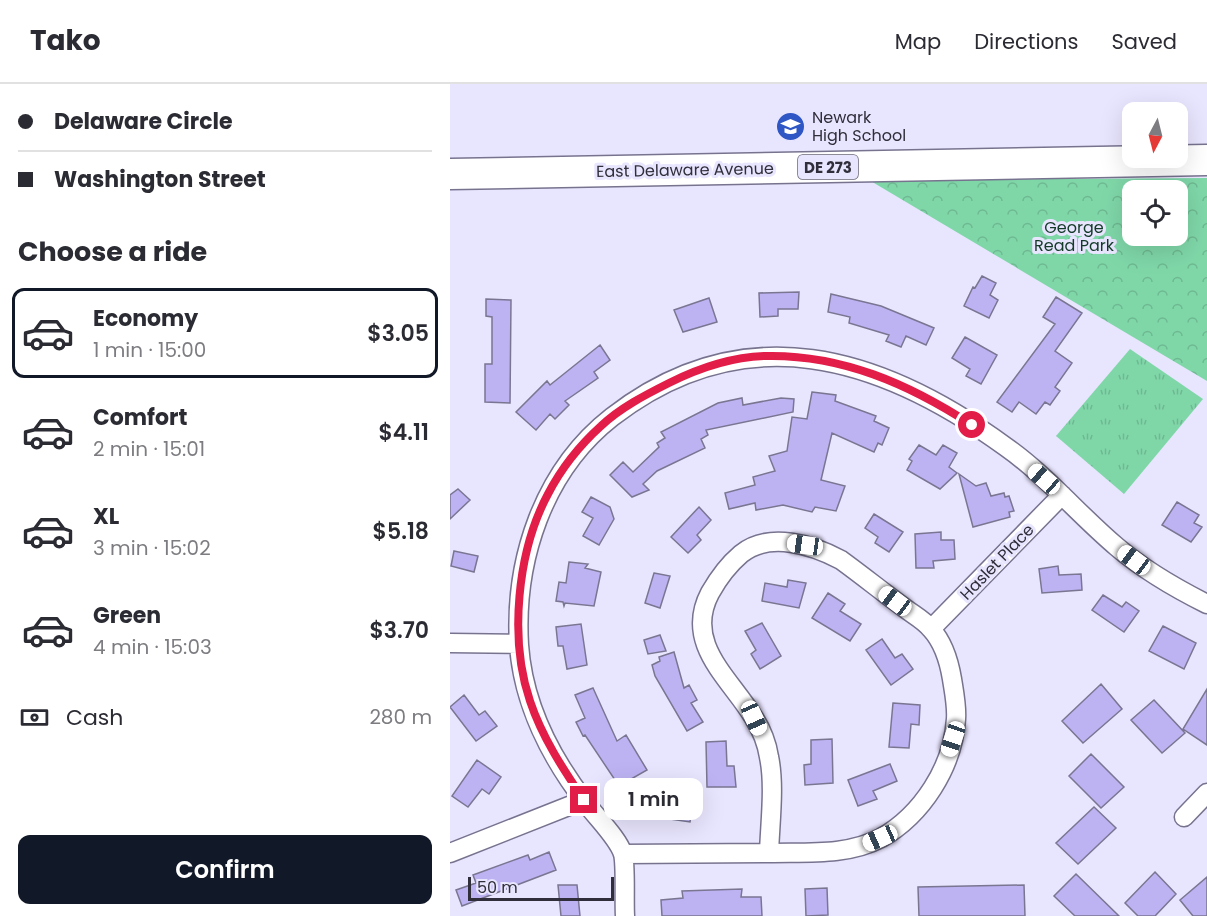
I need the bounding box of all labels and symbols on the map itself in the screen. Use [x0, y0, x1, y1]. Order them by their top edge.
north arrow [1122, 102, 1188, 168]
place label: Newark High School [812, 106, 906, 147]
school or university icon: Newark High School [775, 110, 807, 142]
road number: DE 273 [798, 155, 858, 179]
street label: East Delaware Avenue [596, 157, 774, 183]
park label: George Read Park [1034, 216, 1115, 257]
route start [958, 411, 985, 438]
car [1025, 460, 1063, 498]
street label: Haslet Place [955, 519, 1039, 605]
car [786, 534, 824, 556]
car [1114, 542, 1154, 578]
car [875, 583, 915, 619]
car [738, 698, 770, 738]
car [939, 719, 967, 759]
callout: 1 min [605, 779, 704, 821]
route end [570, 786, 597, 813]
car [860, 822, 900, 854]
scale bar [468, 874, 614, 902]

